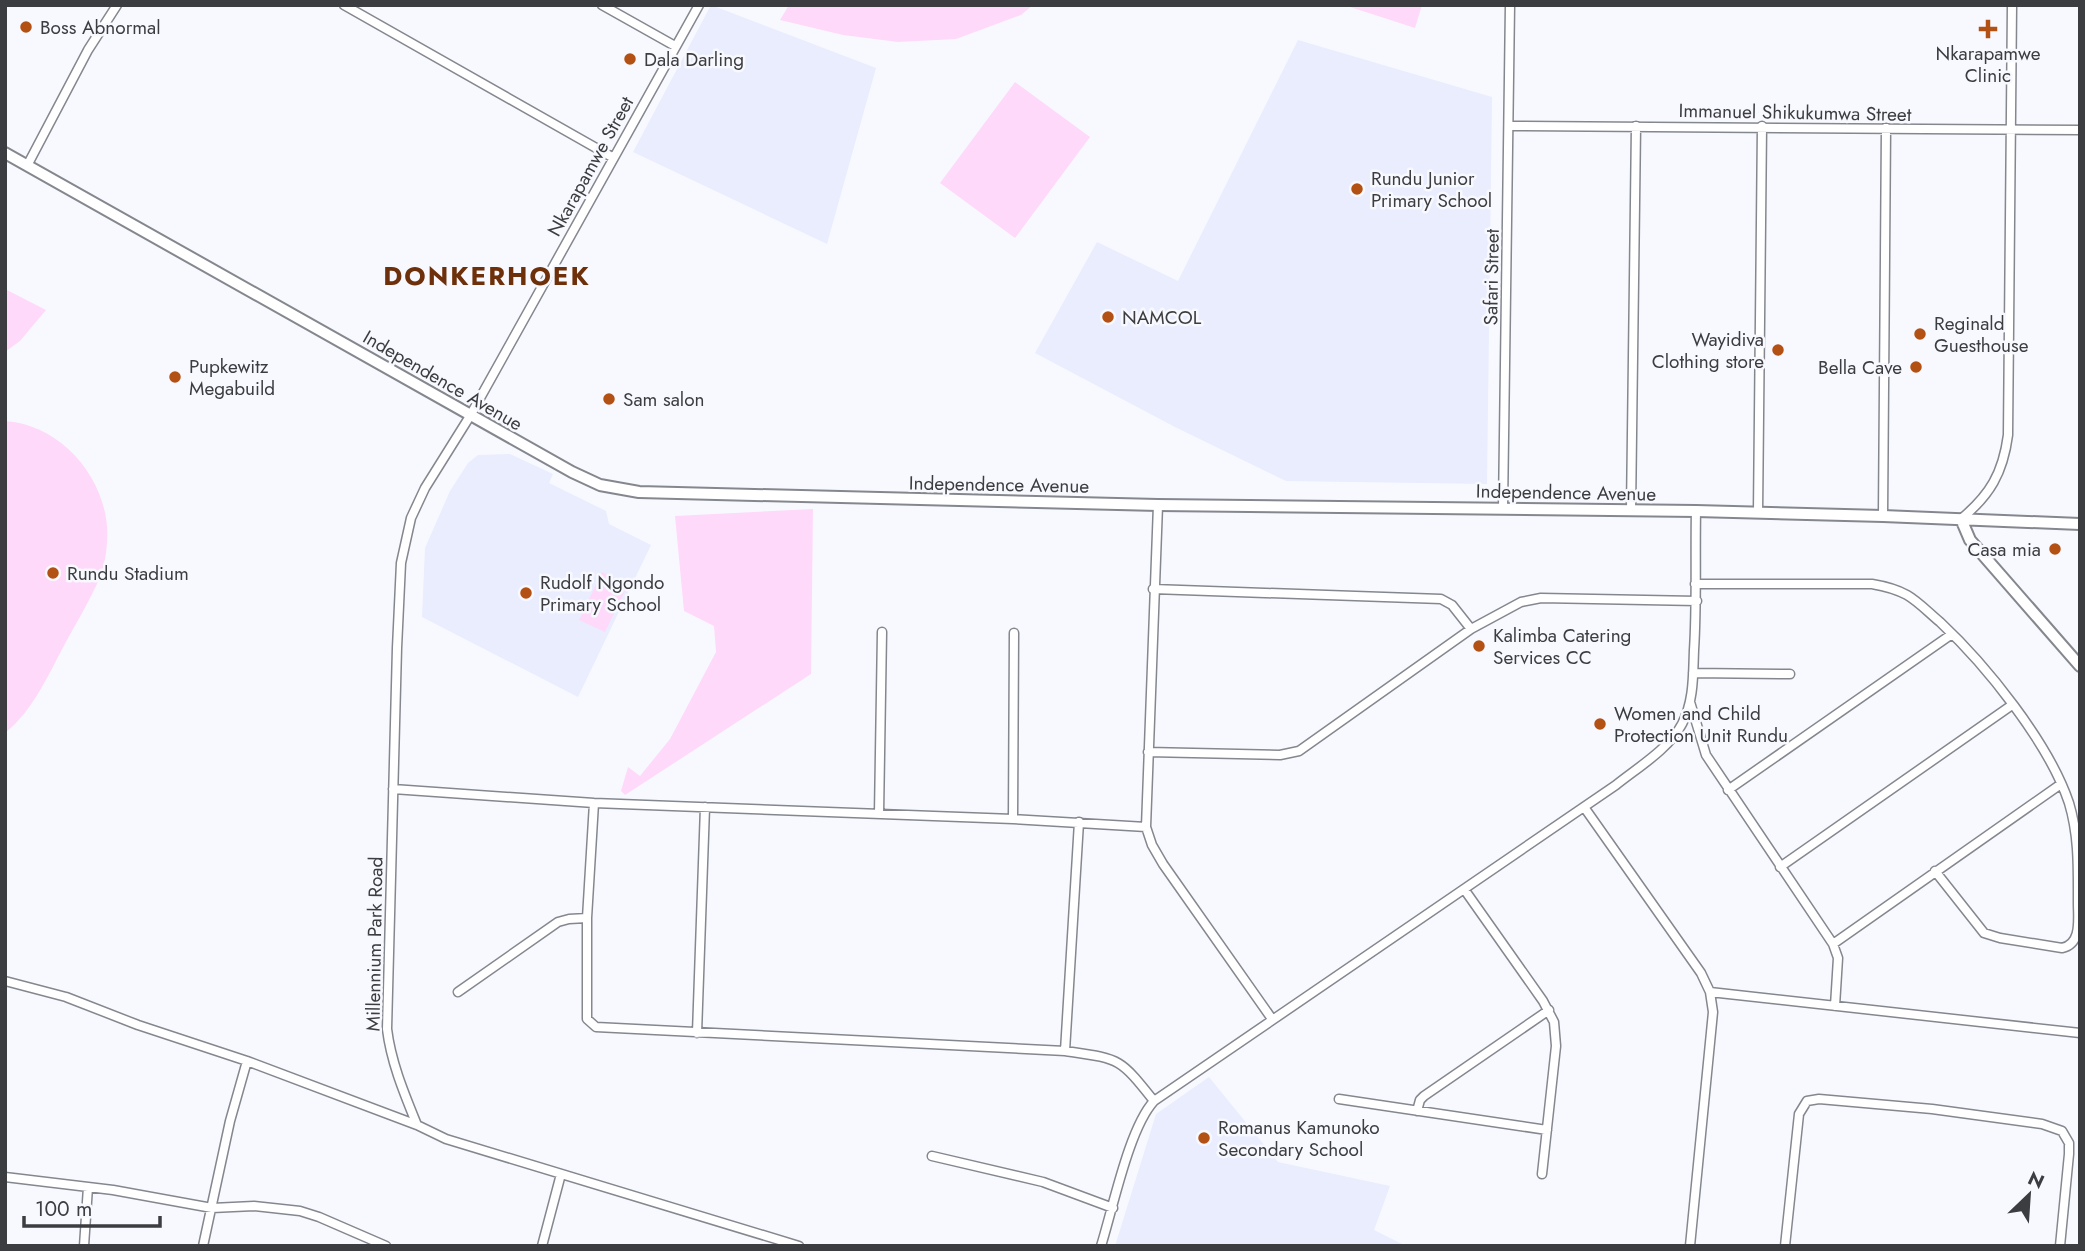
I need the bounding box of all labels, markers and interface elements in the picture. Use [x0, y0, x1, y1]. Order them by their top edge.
place label: Boss Abnormal [40, 14, 161, 41]
marker: Boss Abnormal [18, 19, 34, 35]
marker: Nkarapamwe Clinic [1978, 19, 1998, 39]
place label: Nkarapamwe Clinic [1936, 40, 2041, 89]
place label: Dala Darling [644, 46, 744, 73]
marker: Dala Darling [622, 51, 638, 67]
street label: Nkarapamwe Street [541, 91, 640, 241]
street label: Immanuel Shikukumwa Street [1678, 97, 1912, 128]
place label: Rundu Junior Primary School [1371, 165, 1492, 214]
marker: Rundu Junior Primary School [1349, 181, 1365, 197]
street label: Safari Street [1477, 228, 1506, 326]
district label: DONKERHOEK [383, 257, 591, 295]
place label: NAMCOL [1122, 304, 1202, 331]
marker: NAMCOL [1100, 309, 1116, 325]
place label: Reginald Guesthouse [1934, 310, 2029, 359]
street label: Independence Avenue [358, 324, 528, 437]
place label: Wayidiva Clothing store [1652, 326, 1764, 375]
marker: Reginald Guesthouse [1912, 326, 1928, 342]
marker: Wayidiva Clothing store [1770, 342, 1786, 358]
place label: Pupkewitz Megabuild [189, 353, 275, 402]
place label: Bella Cave [1818, 354, 1902, 381]
marker: Bella Cave [1908, 359, 1924, 375]
marker: Pupkewitz Megabuild [167, 369, 183, 385]
place label: Sam salon [623, 386, 705, 413]
marker: Sam salon [601, 391, 617, 407]
street label: Independence Avenue [909, 469, 1090, 500]
street label: Independence Avenue [1476, 477, 1657, 508]
place label: Casa mia [1967, 536, 2041, 563]
marker: Casa mia [2047, 541, 2063, 557]
place label: Rundu Stadium [67, 560, 189, 587]
marker: Rundu Stadium [45, 565, 61, 581]
place label: Rudolf Ngondo Primary School [540, 569, 664, 618]
marker: Rudolf Ngondo Primary School [518, 585, 534, 601]
place label: Kalimba Catering Services CC [1493, 622, 1631, 671]
marker: Kalimba Catering Services CC [1471, 638, 1487, 654]
place label: Women and Child Protection Unit Rundu [1614, 700, 1788, 749]
marker: Women and Child Protection Unit Rundu [1592, 716, 1608, 732]
street label: Millennium Park Road [359, 856, 390, 1032]
place label: Romanus Kamunoko Secondary School [1218, 1114, 1380, 1163]
marker: Romanus Kamunoko Secondary School [1196, 1130, 1212, 1146]
north arrow [1994, 1160, 2064, 1230]
text: N [2023, 1165, 2049, 1195]
scale bar [24, 1184, 161, 1228]
text: 100 m [35, 1194, 92, 1224]

